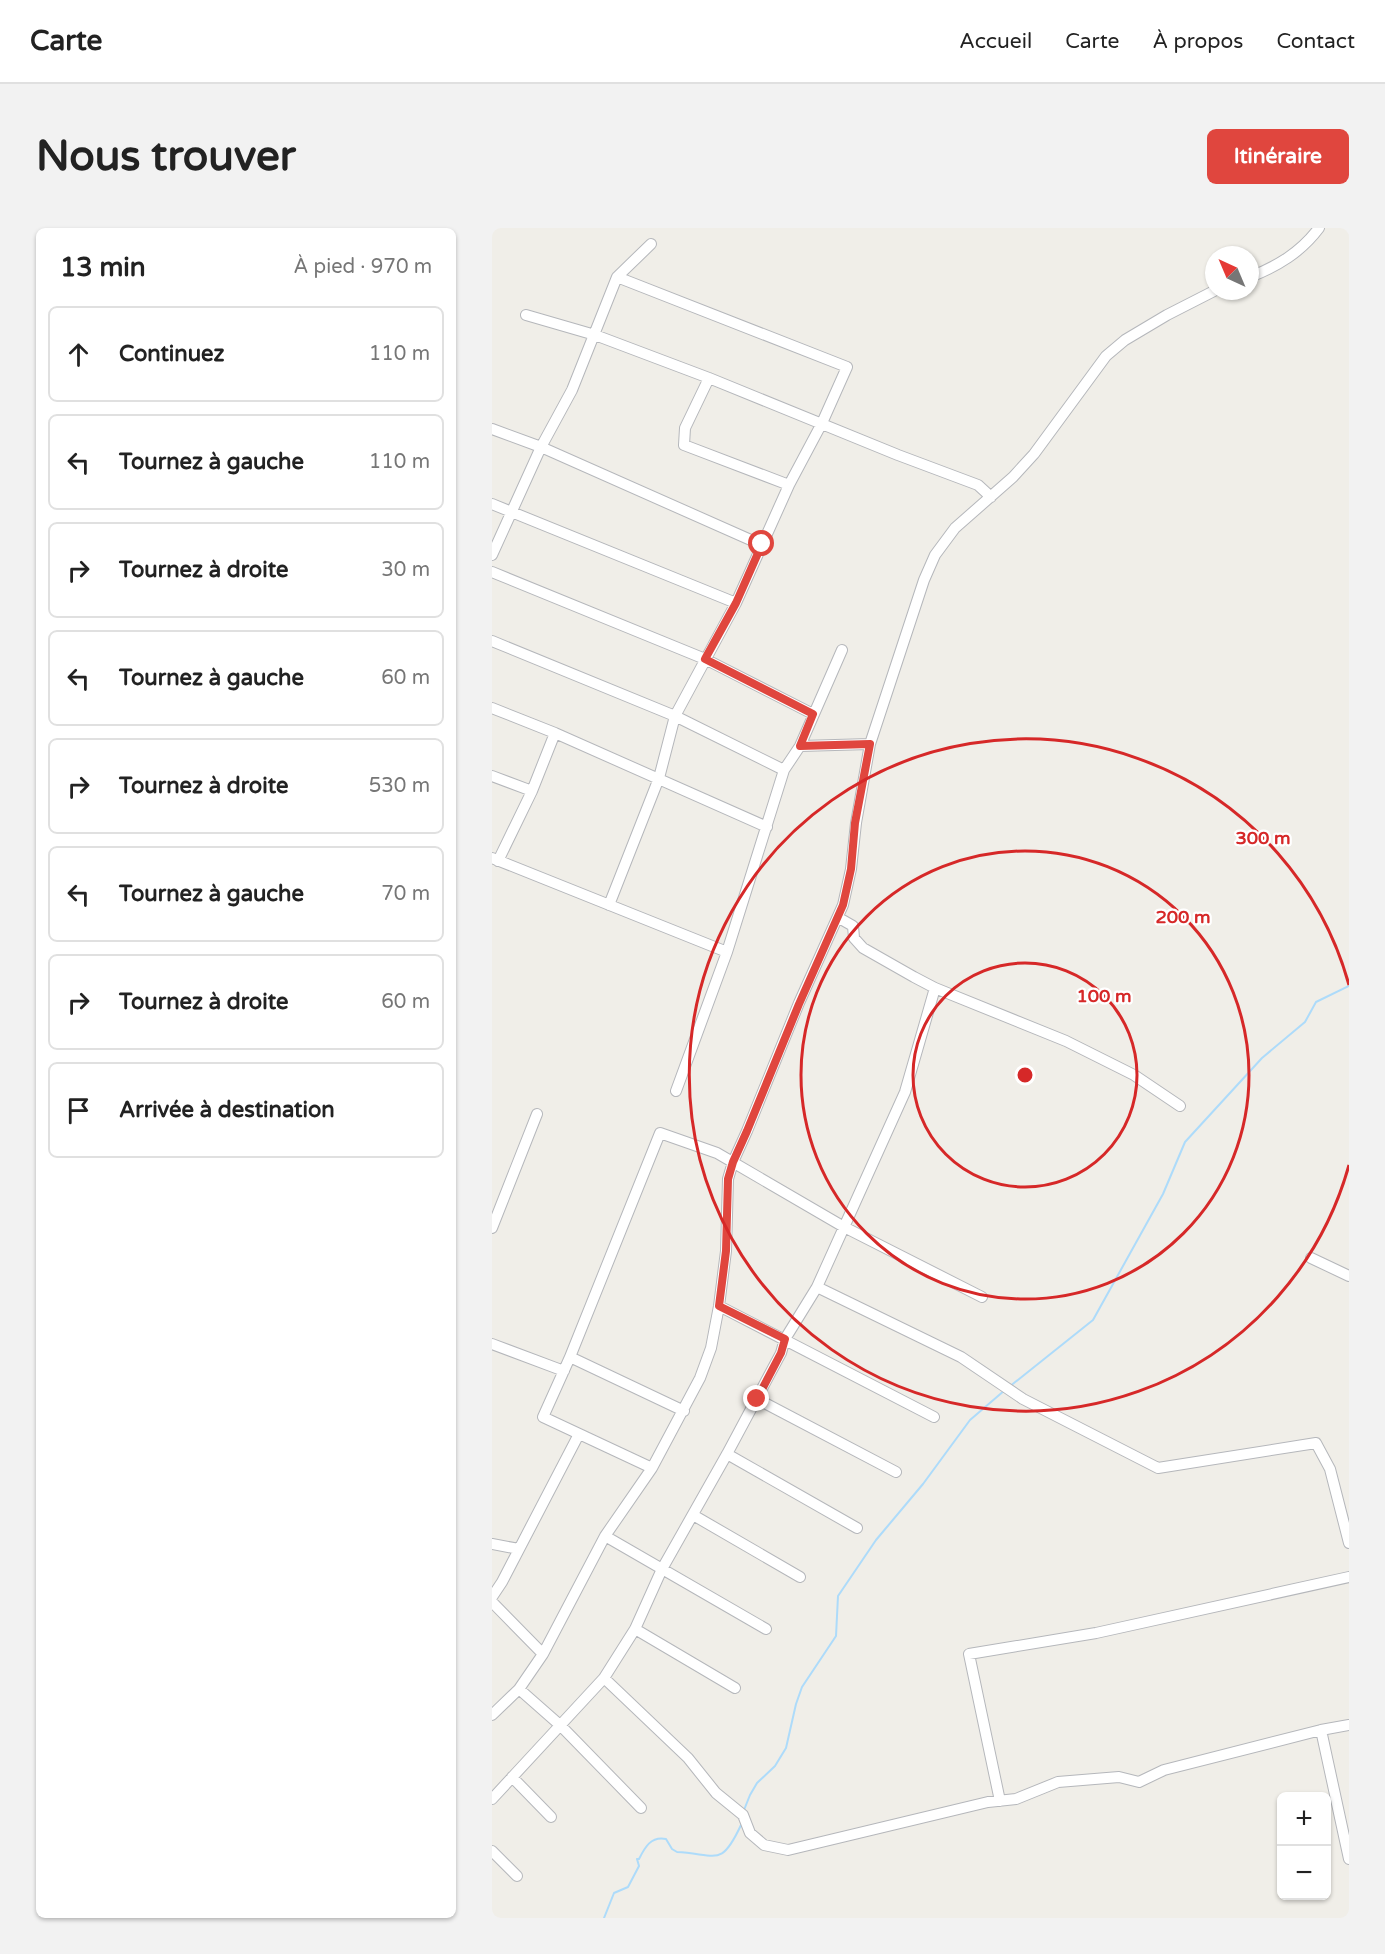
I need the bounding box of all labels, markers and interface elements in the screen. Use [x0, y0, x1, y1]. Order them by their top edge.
text: Carte [30, 24, 102, 58]
text: Accueil [959, 29, 1032, 54]
text: Carte [1065, 29, 1119, 54]
text: À propos [1152, 29, 1243, 54]
text: Contact [1276, 29, 1355, 54]
button: Itinéraire [1207, 129, 1349, 184]
text: Nous trouver [36, 131, 296, 182]
north arrow [1205, 246, 1259, 300]
text: 13 min [60, 252, 146, 283]
text: À pied · 970 m [294, 255, 432, 279]
icon: ahead [62, 338, 95, 371]
text: Continuez [119, 341, 224, 367]
text: 110 m [369, 342, 430, 366]
icon: left [62, 446, 95, 479]
text: Tournez à gauche [119, 449, 304, 475]
text: 110 m [369, 450, 430, 474]
route start [748, 530, 774, 556]
icon: right [62, 554, 95, 587]
text: Tournez à droite [119, 557, 288, 583]
text: 30 m [381, 558, 430, 582]
icon: left [62, 662, 95, 695]
text: Tournez à gauche [119, 665, 304, 691]
text: 60 m [381, 666, 430, 690]
icon: right [62, 770, 95, 803]
text: Tournez à droite [119, 773, 288, 799]
text: 530 m [369, 774, 430, 798]
text: 300 m [1235, 827, 1291, 849]
icon: left [62, 878, 95, 911]
text: Tournez à gauche [119, 881, 304, 907]
text: 70 m [381, 882, 430, 906]
text: 200 m [1155, 906, 1211, 928]
text: 100 m [1076, 985, 1132, 1007]
icon: right [62, 986, 95, 1019]
text: Tournez à droite [119, 989, 288, 1015]
text: 60 m [381, 990, 430, 1014]
centre of rings [1015, 1065, 1035, 1085]
icon: arrive [62, 1094, 95, 1127]
text: Arrivée à destination [119, 1097, 335, 1123]
route end [743, 1385, 769, 1411]
map controls [1277, 1792, 1331, 1900]
button: + [1277, 1792, 1331, 1846]
button: − [1277, 1846, 1331, 1900]

